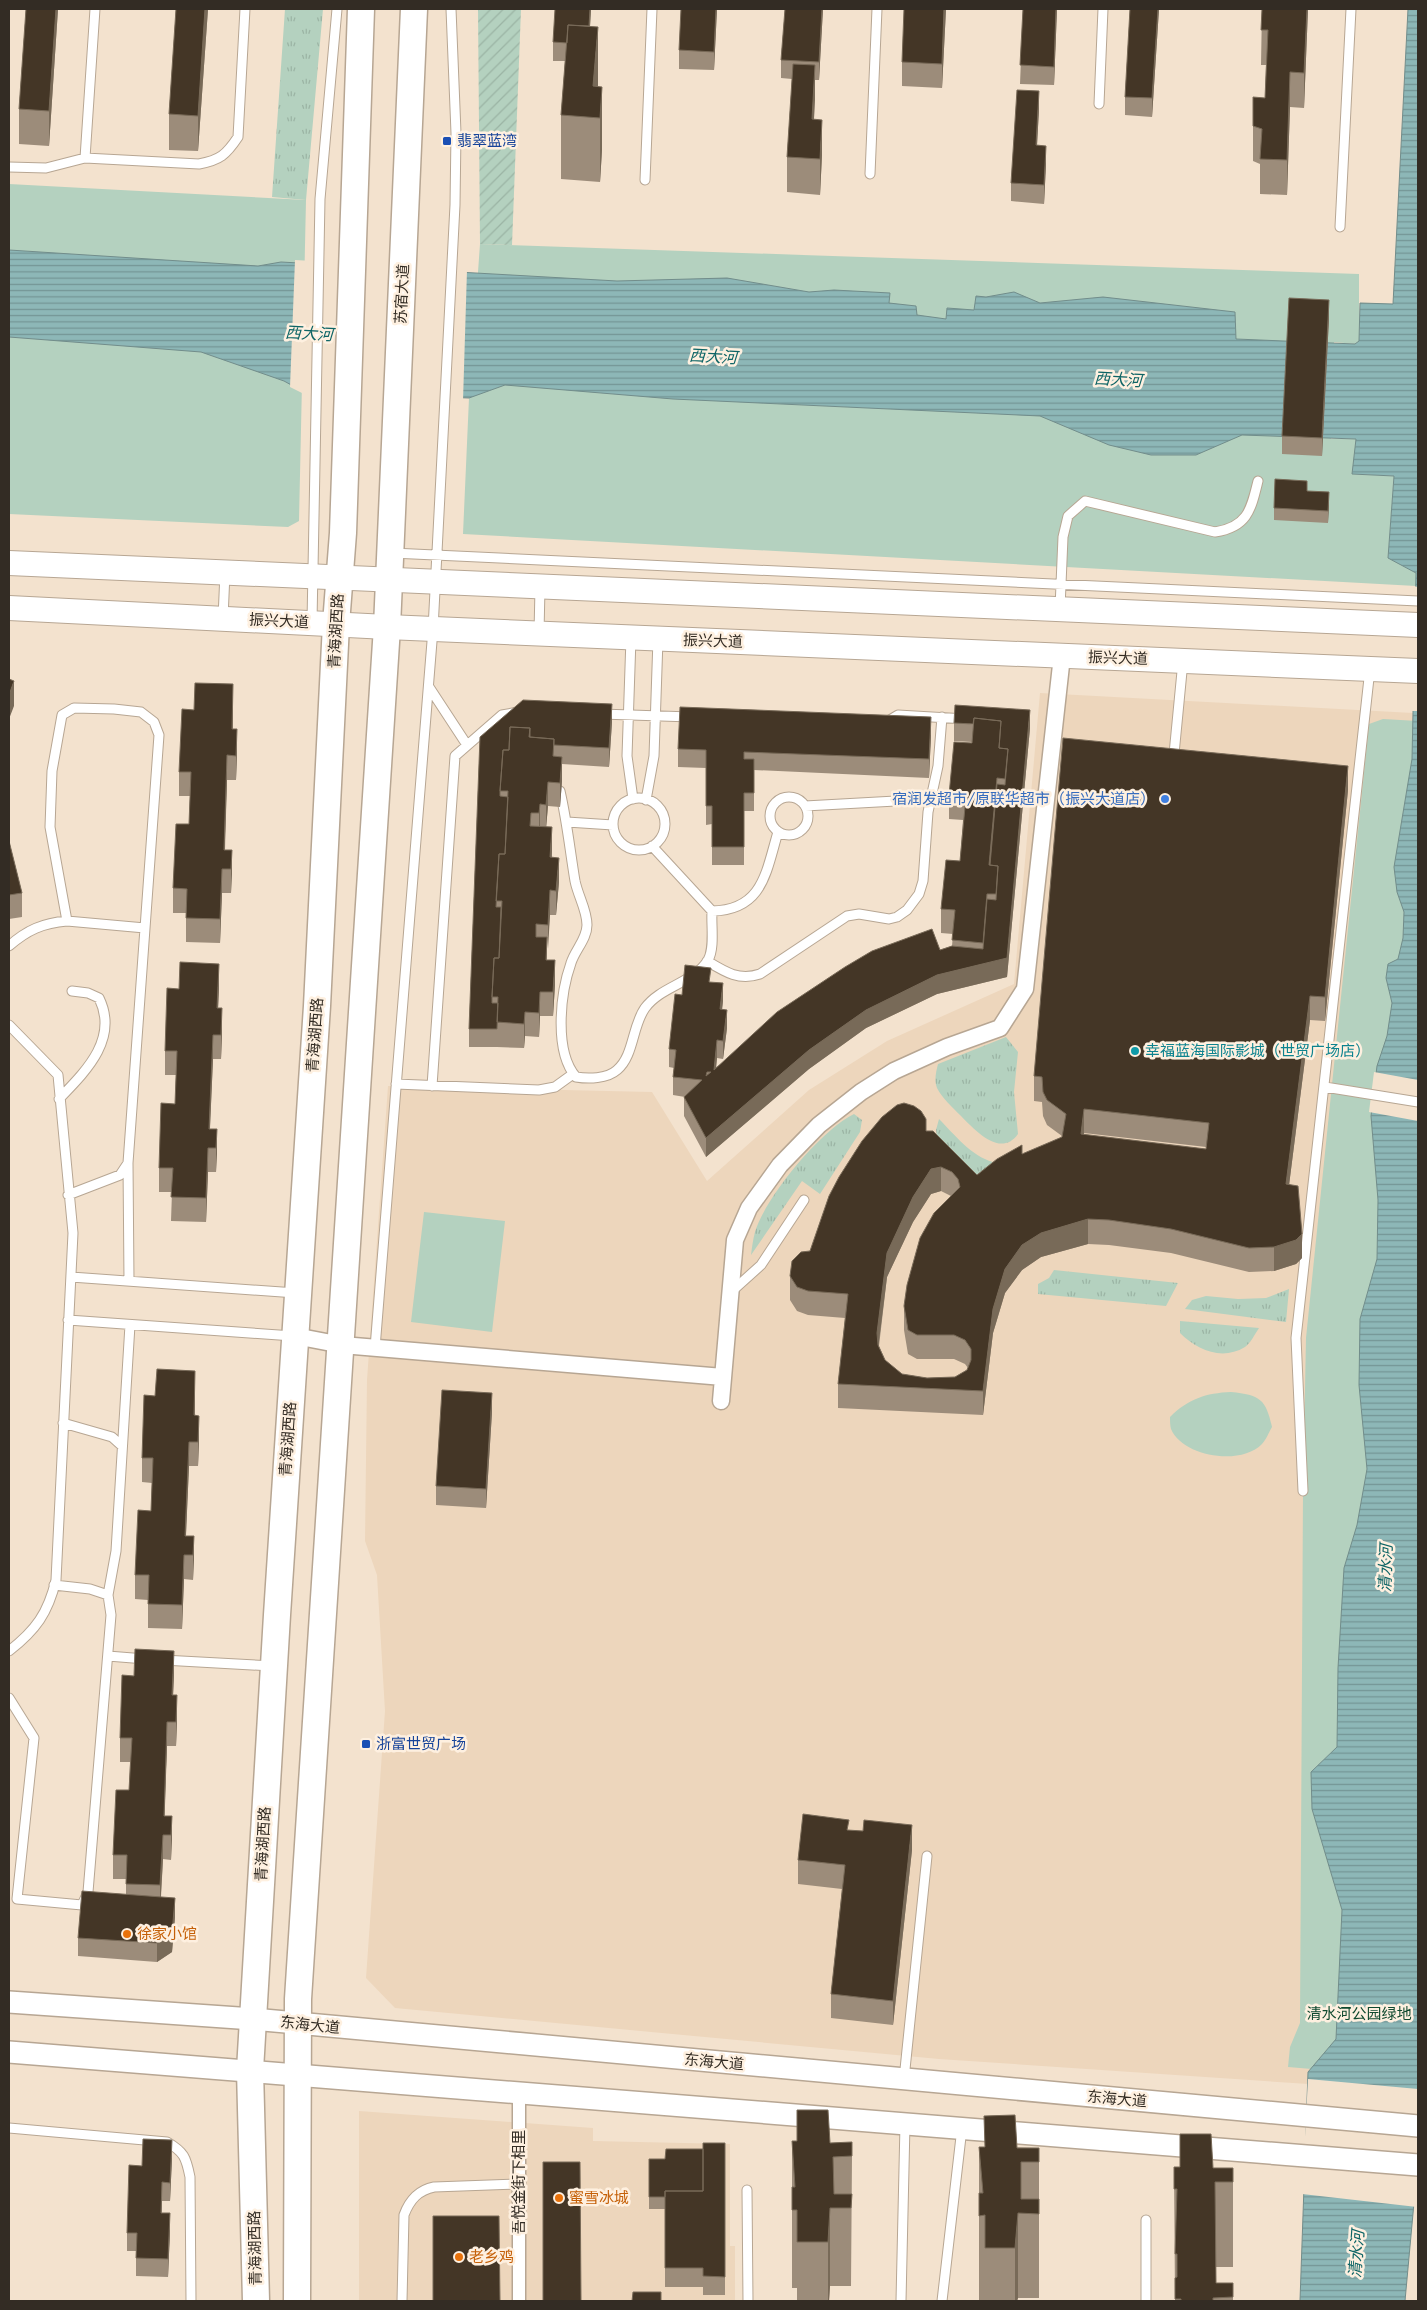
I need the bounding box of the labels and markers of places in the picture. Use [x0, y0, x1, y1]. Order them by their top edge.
place label: 翡翠蓝湾 [457, 131, 517, 150]
marker: 翡翠蓝湾 [441, 135, 453, 147]
place label: 宿润发超市/原联华超市（振兴大道店） [892, 789, 1155, 808]
marker: 宿润发超市/原联华超市（振兴大道店） [1159, 793, 1171, 805]
place label: 幸福蓝海国际影城（世贸广场店） [1145, 1041, 1370, 1060]
marker: 幸福蓝海国际影城（世贸广场店） [1129, 1045, 1141, 1057]
place label: 浙富世贸广场 [376, 1734, 466, 1753]
marker: 浙富世贸广场 [360, 1738, 372, 1750]
place label: 徐家小馆 [137, 1924, 197, 1943]
marker: 徐家小馆 [121, 1928, 133, 1940]
place label: 蜜雪冰城 [569, 2188, 629, 2207]
marker: 蜜雪冰城 [553, 2192, 565, 2204]
place label: 老乡鸡 [469, 2247, 514, 2266]
marker: 老乡鸡 [453, 2251, 465, 2263]

